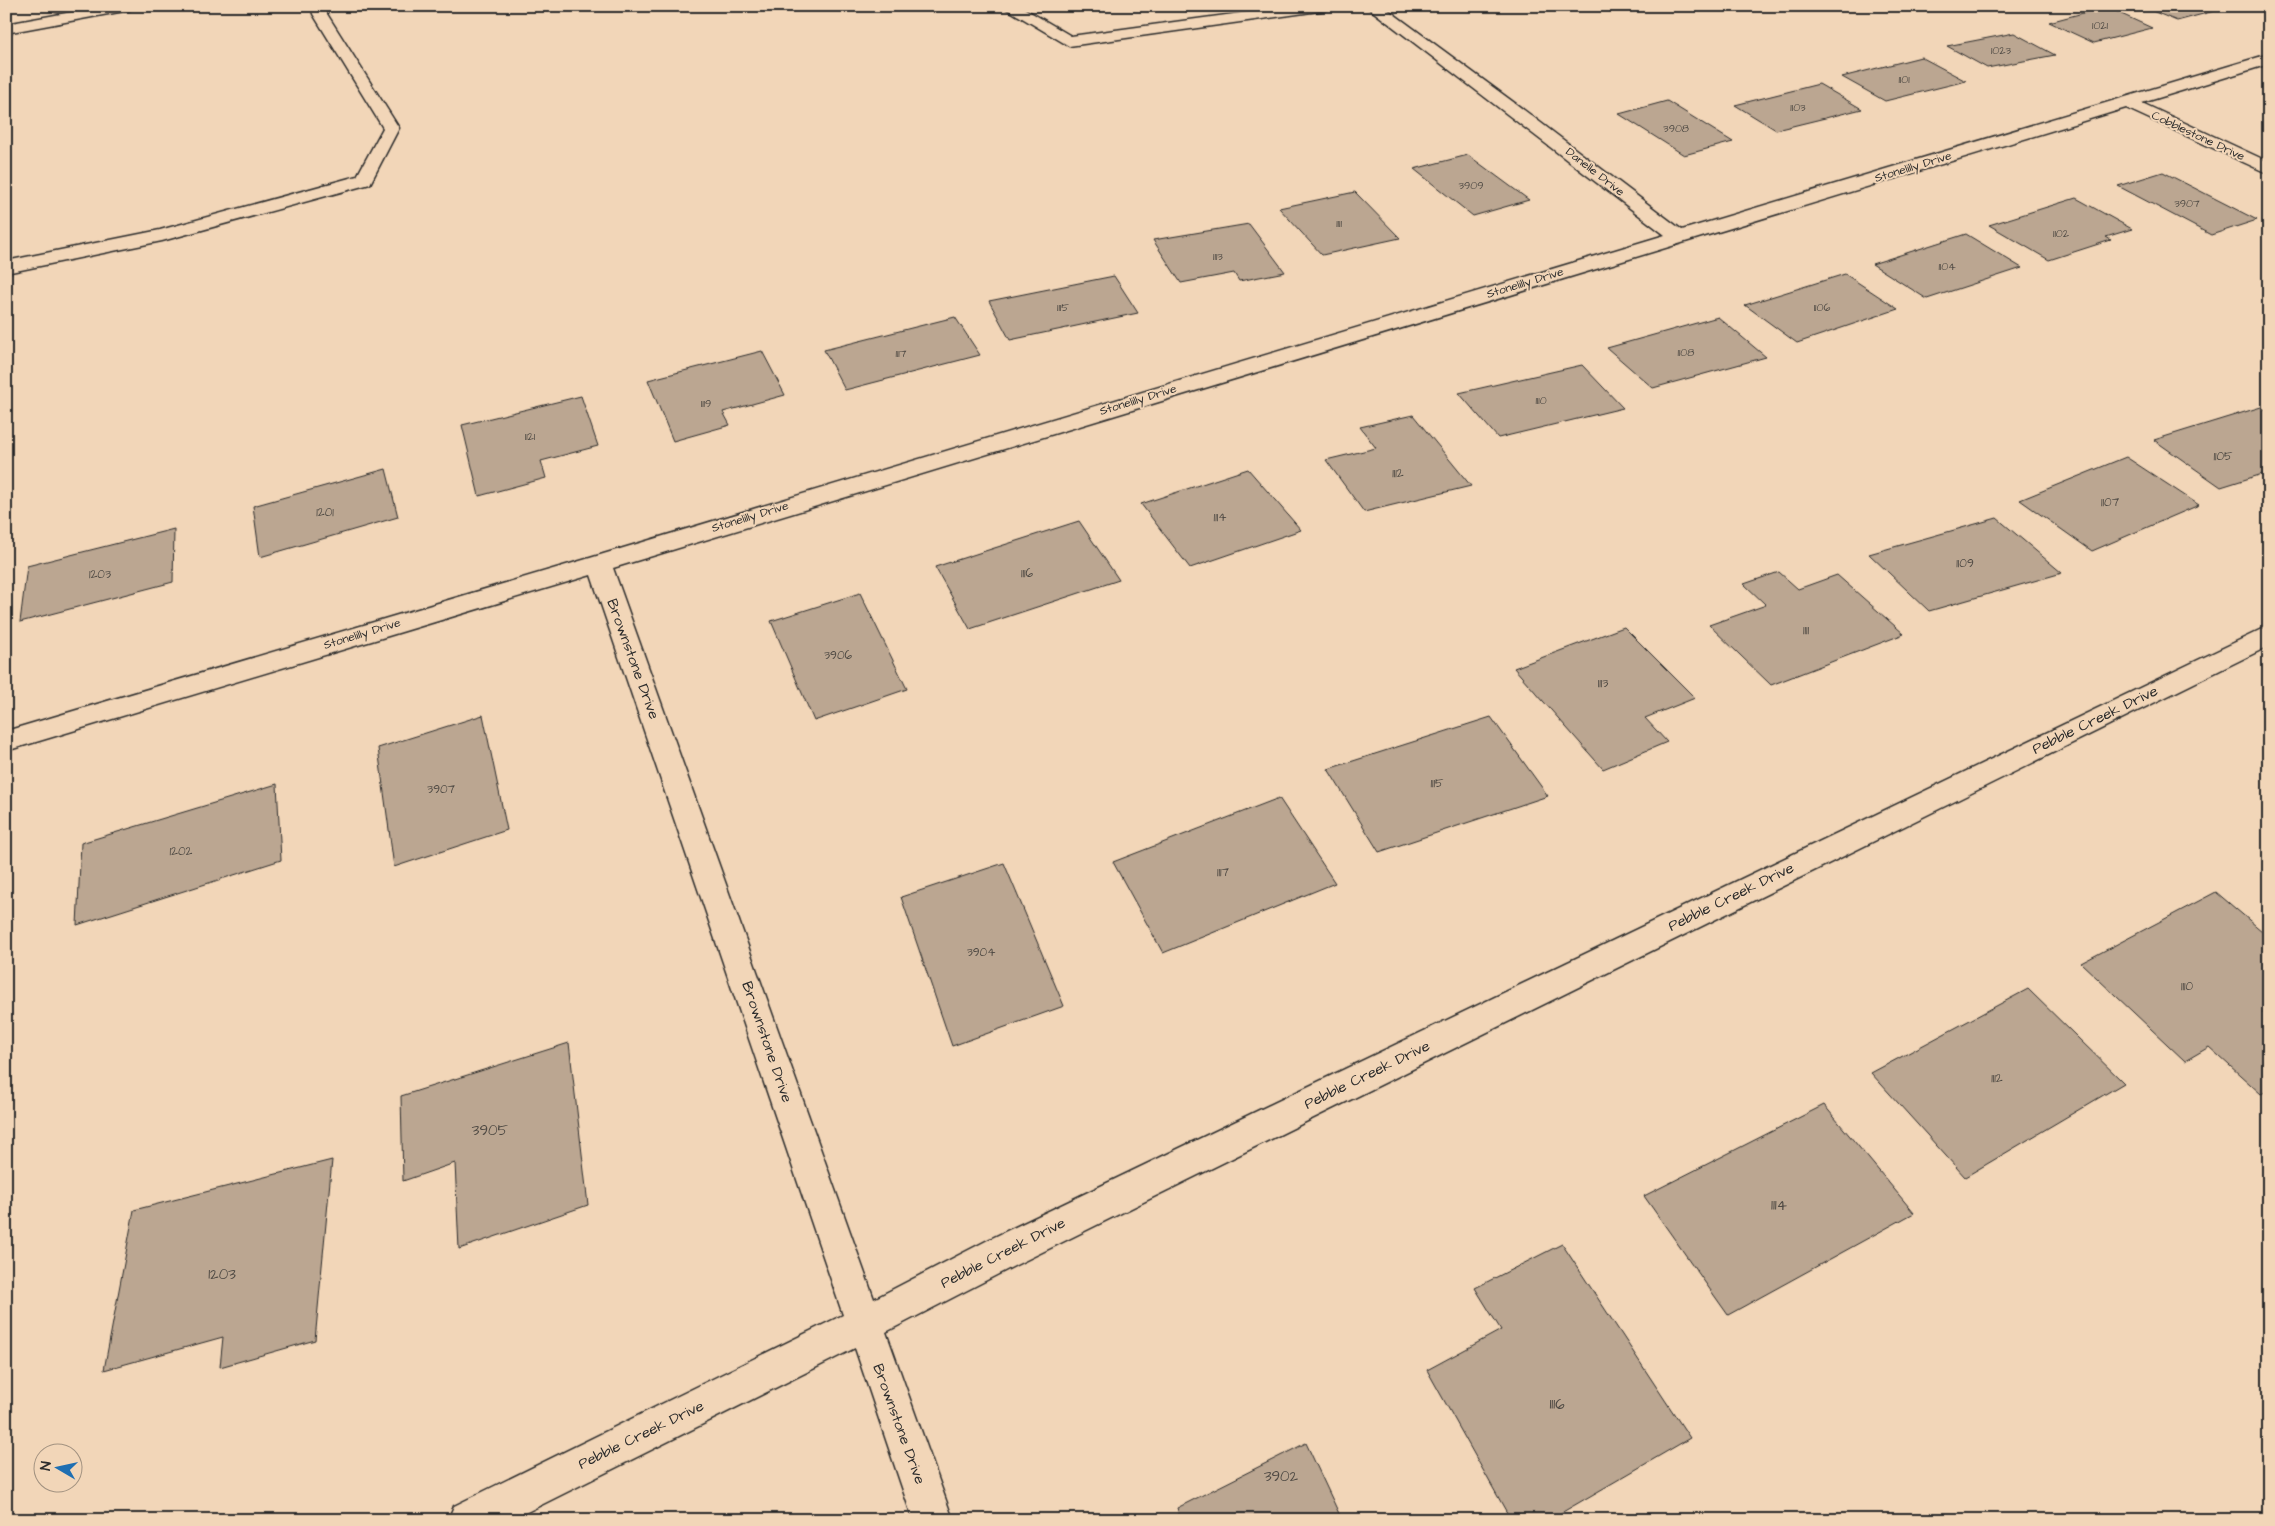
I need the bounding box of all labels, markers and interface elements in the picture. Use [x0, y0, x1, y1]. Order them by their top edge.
house number: 1021 [2092, 18, 2109, 33]
house number: 1023 [1991, 43, 2012, 58]
house number: 1101 [1898, 72, 1910, 87]
house number: 1103 [1790, 100, 1806, 115]
street label: Cobblestone Drive [2149, 107, 2248, 165]
house number: 3908 [1663, 121, 1689, 136]
street label: Danelle Drive [1562, 144, 1628, 201]
street label: Stonelilly Drive [1872, 147, 1954, 188]
house number: 3909 [1458, 178, 1484, 193]
house number: 3907 [2174, 196, 2200, 211]
house number: 1111 [1336, 216, 1342, 231]
house number: 1102 [2053, 226, 2070, 241]
house number: 1113 [1213, 249, 1223, 264]
house number: 1104 [1938, 259, 1956, 274]
street label: Stonelilly Drive [1484, 263, 1566, 304]
house number: 1115 [1057, 300, 1069, 315]
house number: 1106 [1814, 300, 1830, 315]
house number: 1108 [1678, 345, 1694, 360]
house number: 1117 [896, 346, 907, 361]
street label: Stonelilly Drive [1097, 380, 1179, 421]
house number: 1110 [1535, 393, 1547, 408]
house number: 1119 [701, 396, 711, 411]
house number: 1121 [525, 429, 536, 444]
house number: 1105 [2213, 448, 2233, 465]
house number: 1112 [1392, 465, 1404, 482]
house number: 1107 [2101, 494, 2120, 511]
street label: Stonelilly Drive [709, 497, 791, 538]
house number: 1201 [316, 504, 334, 521]
house number: 1114 [1214, 509, 1226, 526]
house number: 1109 [1956, 555, 1974, 572]
house number: 1116 [1021, 565, 1034, 582]
house number: 1203 [89, 566, 111, 583]
street label: Brownstone Drive [601, 596, 665, 722]
street label: Stonelilly Drive [321, 614, 403, 655]
house number: 1111 [1803, 622, 1810, 639]
house number: 3906 [824, 647, 852, 664]
house number: 1113 [1598, 675, 1608, 692]
street label: Pebble Creek Drive [2029, 680, 2161, 760]
house number: 1115 [1430, 775, 1444, 792]
house number: 3907 [427, 781, 456, 798]
house number: 1202 [170, 843, 193, 860]
street label: Pebble Creek Drive [1665, 857, 1797, 937]
house number: 1117 [1217, 864, 1230, 881]
house number: 3904 [967, 944, 995, 961]
house number: 1110 [2181, 978, 2194, 995]
street label: Brownstone Drive [736, 979, 798, 1105]
street label: Pebble Creek Drive [1301, 1035, 1433, 1115]
house number: 1112 [1991, 1070, 2003, 1087]
house number: 3905 [472, 1120, 509, 1141]
house number: 1114 [1771, 1195, 1787, 1216]
street label: Pebble Creek Drive [937, 1212, 1069, 1294]
house number: 1203 [208, 1264, 236, 1285]
street label: Brownstone Drive [867, 1361, 931, 1487]
house number: 1116 [1549, 1394, 1565, 1415]
street label: Pebble Creek Drive [575, 1395, 707, 1475]
north arrow [32, 1444, 82, 1494]
text: N [36, 1460, 57, 1472]
house number: 3902 [1264, 1466, 1299, 1487]

